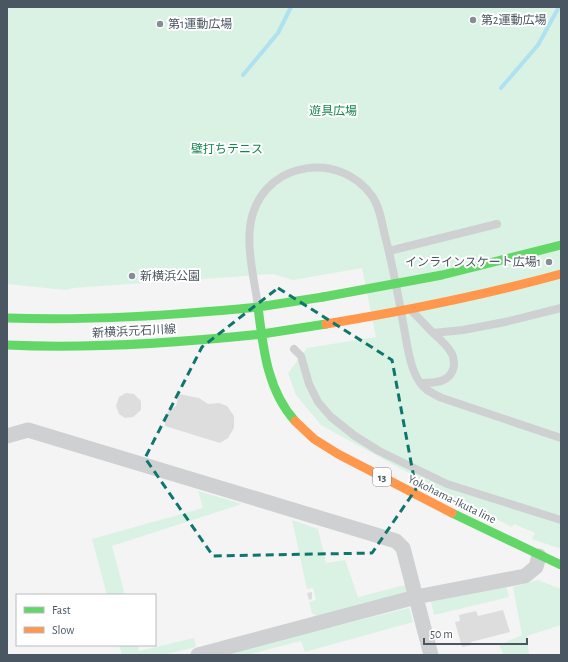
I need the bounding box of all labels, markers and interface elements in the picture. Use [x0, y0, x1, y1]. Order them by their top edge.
place label: 第2運動広場 [481, 13, 546, 26]
marker: 第2運動広場 [468, 15, 478, 25]
place label: 第1運動広場 [168, 17, 232, 30]
marker: 第1運動広場 [155, 19, 165, 29]
park label: 遊具広場 [309, 104, 357, 117]
park label: 壁打ちテニス [191, 142, 263, 155]
place label: インラインスケート広場1 [405, 256, 541, 268]
marker: インラインスケート広場1 [544, 257, 554, 267]
place label: 新横浜公園 [140, 269, 200, 282]
marker: 新横浜公園 [127, 271, 137, 281]
street label: 新横浜元石川線 [92, 322, 176, 339]
road number: 13 [373, 468, 391, 486]
street label: Yokohama-Ikuta line [406, 472, 498, 526]
legend [16, 594, 156, 646]
text: Fast [52, 604, 71, 616]
scale bar [424, 620, 527, 646]
text: Slow [52, 624, 74, 636]
text: 50 m [430, 628, 453, 640]

